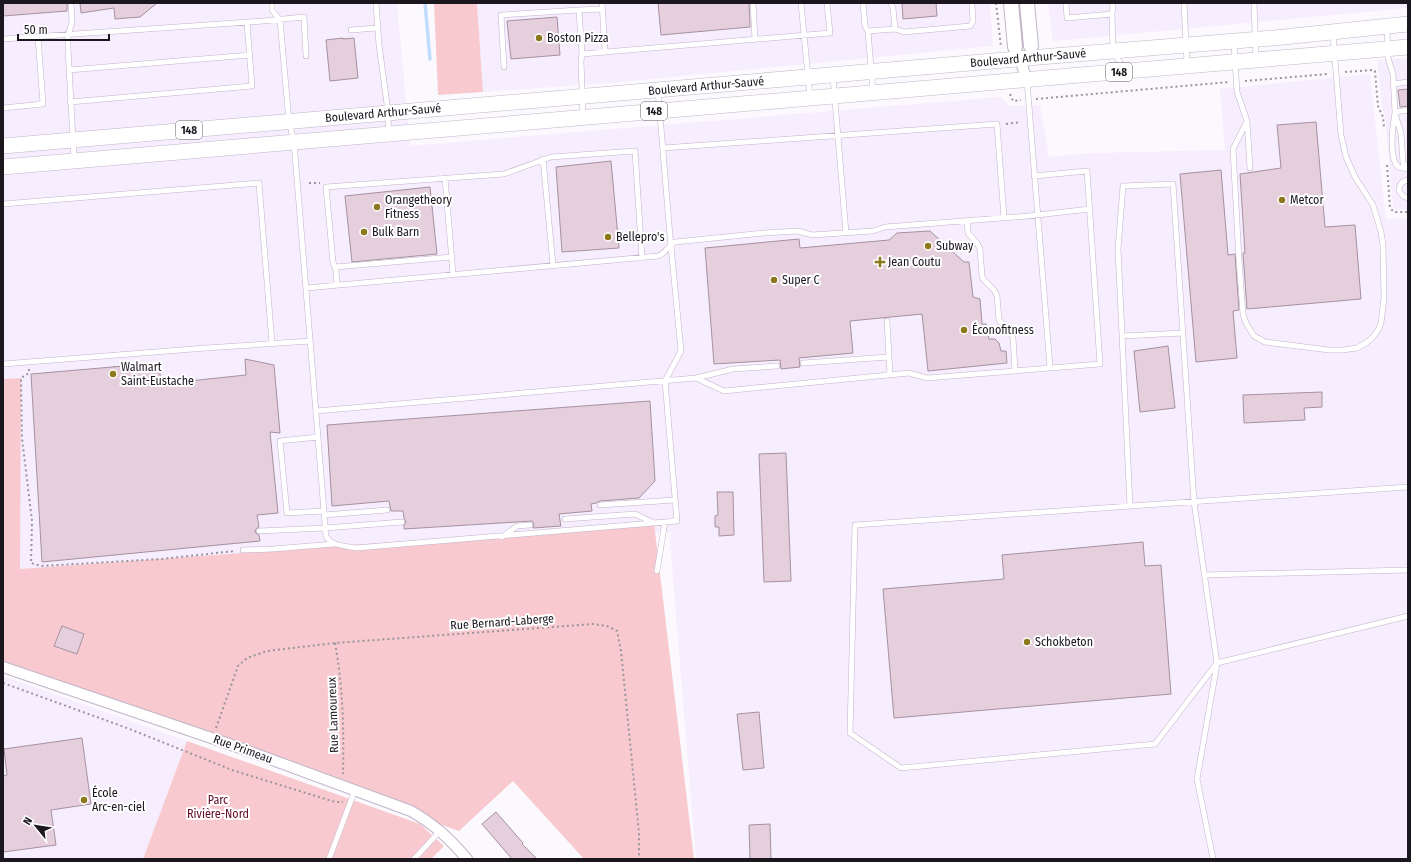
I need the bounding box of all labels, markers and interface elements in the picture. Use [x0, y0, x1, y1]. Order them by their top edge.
scale bar [18, 16, 109, 42]
text: 50 m [24, 23, 48, 37]
place label: Boston Pizza [547, 31, 609, 45]
marker: Boston Pizza [534, 33, 544, 43]
street label: Boulevard Arthur-Sauvé [969, 46, 1087, 70]
road number: 148 [1106, 63, 1132, 81]
street label: Boulevard Arthur-Sauvé [647, 74, 765, 98]
street label: Boulevard Arthur-Sauvé [324, 101, 442, 125]
road number: 148 [641, 102, 667, 120]
road number: 148 [176, 121, 202, 139]
place label: Orangetheory Fitness [385, 193, 453, 221]
place label: Metcor [1290, 193, 1324, 207]
marker: Metcor [1277, 195, 1287, 205]
marker: Orangetheory Fitness [372, 202, 382, 212]
place label: Bulk Barn [372, 225, 419, 239]
marker: Bulk Barn [359, 227, 369, 237]
place label: Bellepro's [616, 230, 665, 244]
marker: Bellepro's [603, 232, 613, 242]
place label: Subway [936, 239, 974, 253]
marker: Subway [923, 241, 933, 251]
place label: Jean Coutu [888, 255, 941, 269]
marker: Jean Coutu [875, 257, 885, 267]
place label: Super C [782, 273, 820, 287]
marker: Super C [769, 275, 779, 285]
place label: Éconofitness [972, 322, 1034, 337]
marker: Éconofitness [959, 325, 969, 335]
place label: Walmart Saint-Eustache [121, 360, 194, 388]
marker: Walmart Saint-Eustache [108, 369, 118, 379]
street label: Rue Bernard-Laberge [450, 611, 554, 633]
place label: Schokbeton [1035, 635, 1093, 649]
marker: Schokbeton [1022, 637, 1032, 647]
street label: Rue Lamoureux [325, 676, 341, 753]
street label: Rue Primeau [211, 732, 275, 766]
place label: École Arc-en-ciel [92, 785, 145, 814]
park label: Parc Rivière-Nord [187, 793, 249, 821]
marker: École Arc-en-ciel [79, 795, 89, 805]
north arrow [16, 806, 56, 846]
text: N [20, 815, 35, 827]

